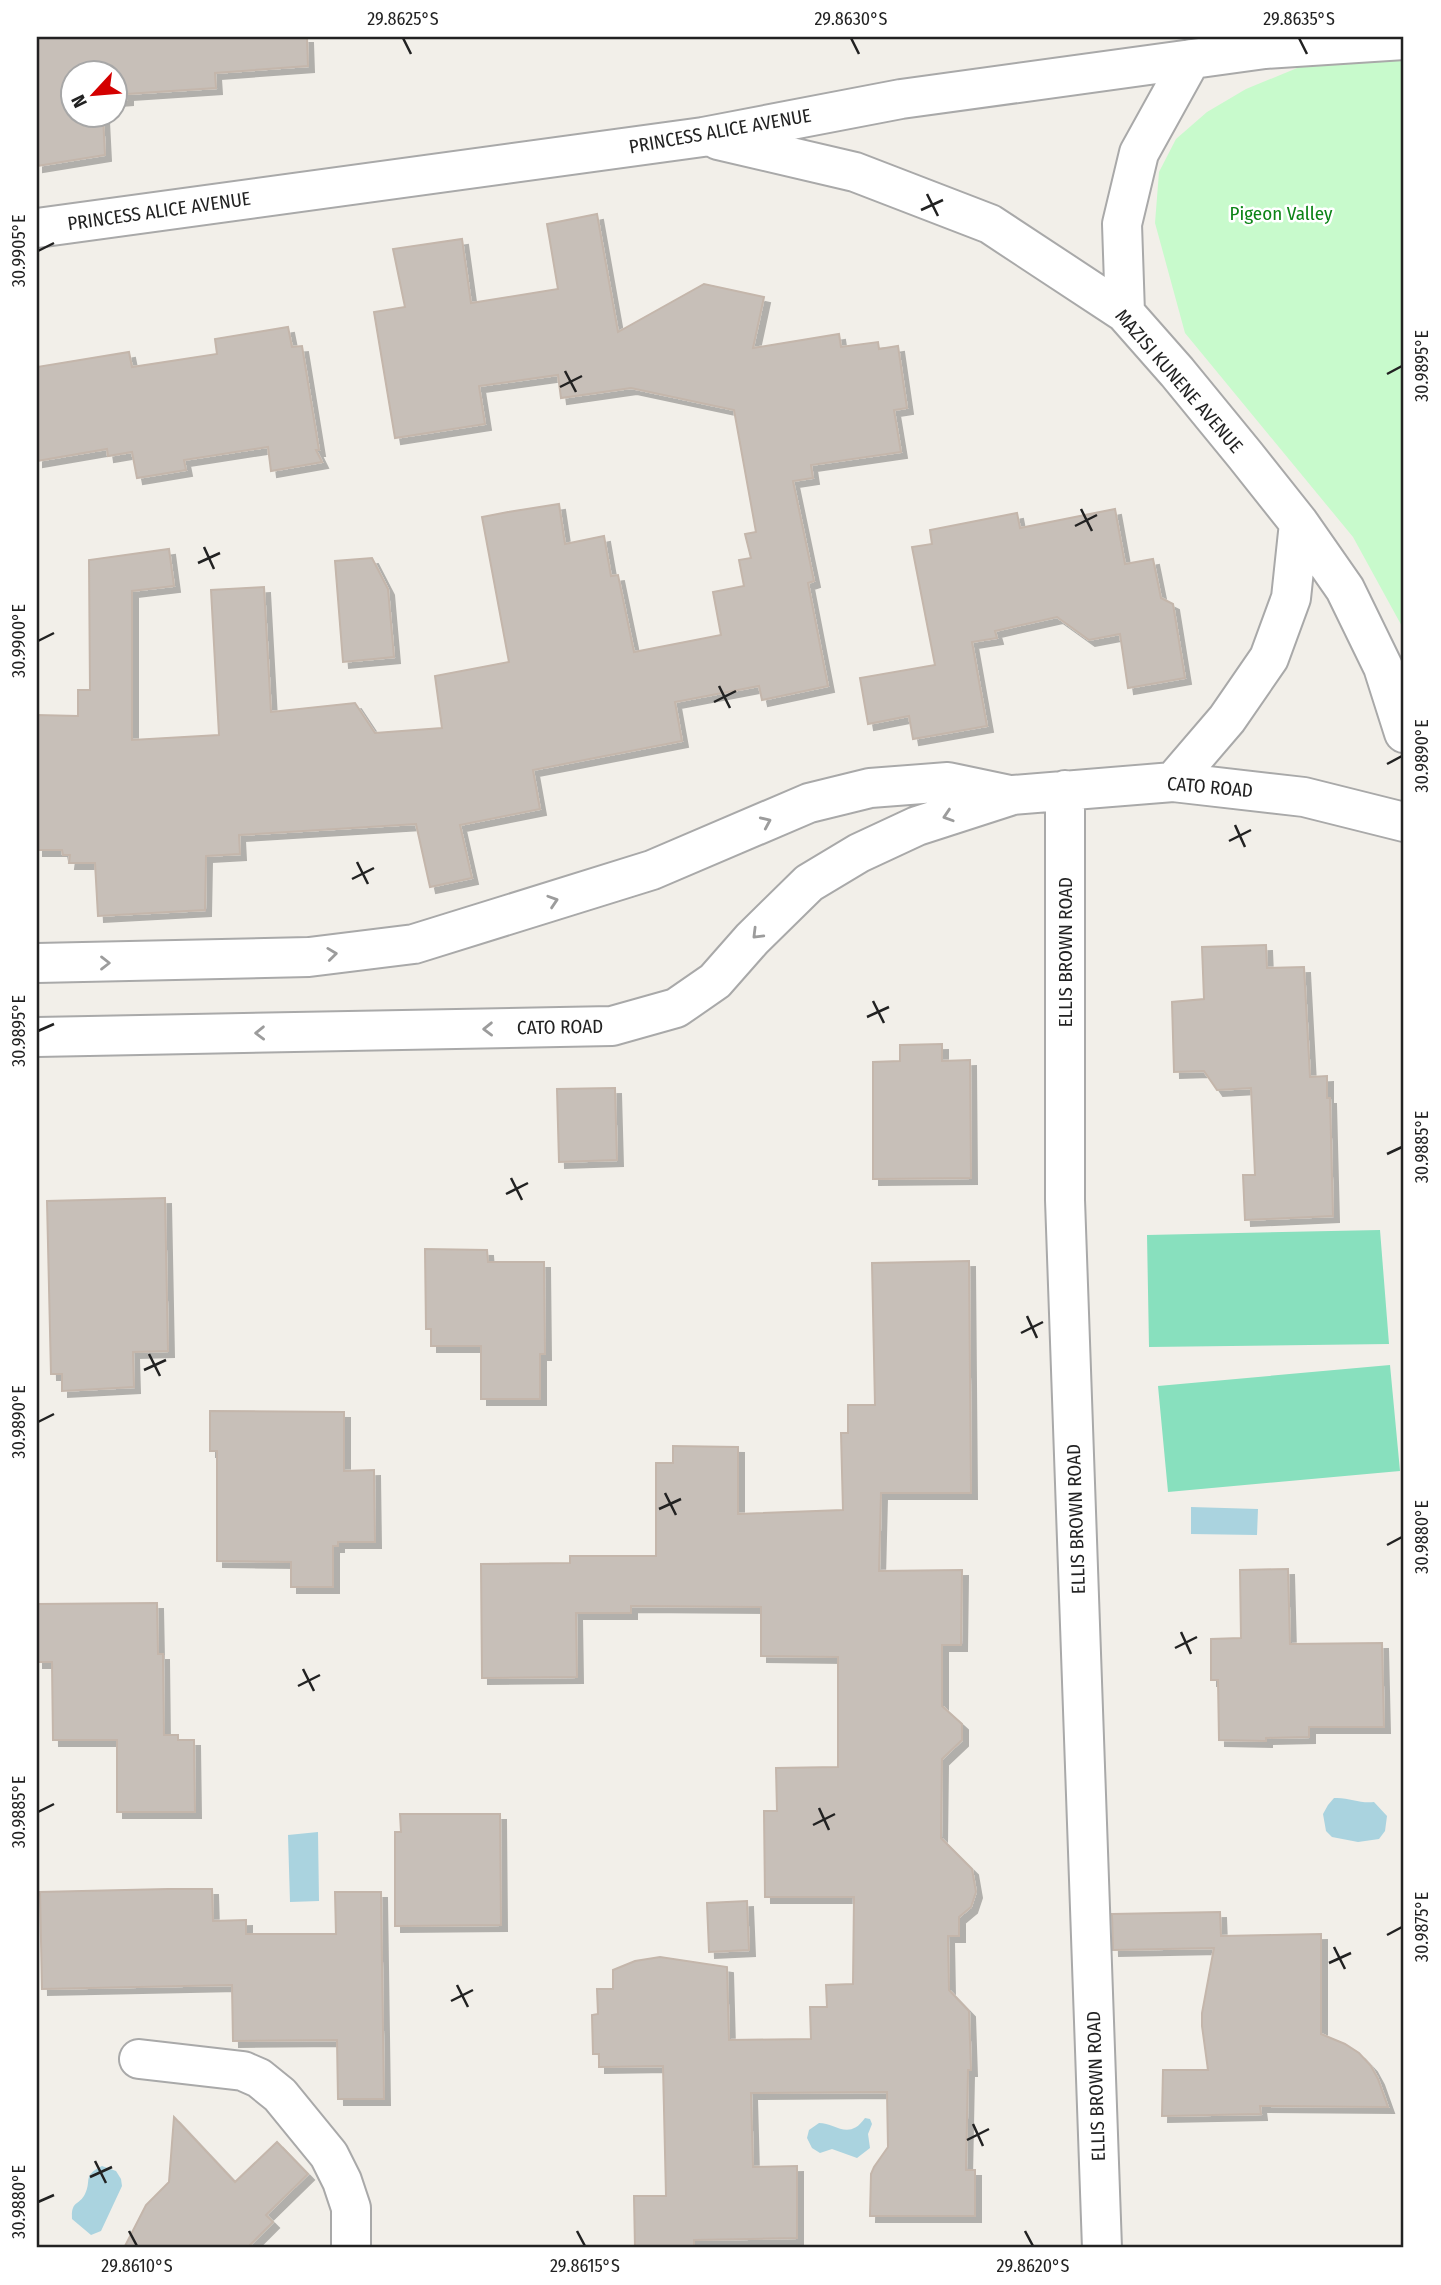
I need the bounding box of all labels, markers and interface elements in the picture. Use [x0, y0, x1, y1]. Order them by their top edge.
text: 29.8625°S [367, 8, 439, 30]
text: 29.8630°S [814, 8, 888, 30]
text: 29.8635°S [1263, 8, 1335, 30]
north arrow [60, 60, 130, 130]
text: N [66, 91, 92, 111]
street label: PRINCESS ALICE AVENUE [627, 104, 813, 158]
street label: PRINCESS ALICE AVENUE [66, 187, 252, 235]
park label: Pigeon Valley [1230, 202, 1333, 225]
text: 30.9905°E [8, 215, 30, 287]
street label: MAZISI KUNENE AVENUE [1110, 305, 1248, 458]
text: 30.9895°E [1411, 330, 1433, 402]
text: 30.9900°E [8, 604, 30, 678]
text: 30.9890°E [1411, 719, 1433, 793]
street label: CATO ROAD [1166, 772, 1254, 802]
one-way arrow [942, 808, 954, 823]
one-way arrow [758, 816, 771, 830]
street label: ELLIS BROWN ROAD [1054, 877, 1077, 1027]
one-way arrow [546, 895, 558, 909]
one-way arrow [752, 926, 765, 939]
one-way arrow [326, 947, 338, 962]
one-way arrow [100, 955, 111, 971]
text: 30.9895°E [8, 995, 30, 1067]
street label: CATO ROAD [517, 1015, 603, 1039]
one-way arrow [482, 1021, 492, 1037]
one-way arrow [254, 1026, 265, 1041]
text: 30.9885°E [1411, 1111, 1433, 1183]
text: 30.9890°E [8, 1385, 30, 1459]
street label: ELLIS BROWN ROAD [1062, 1443, 1090, 1595]
text: 30.9880°E [1411, 1500, 1433, 1574]
text: 30.9885°E [8, 1776, 30, 1848]
text: 30.9875°E [1411, 1892, 1433, 1962]
street label: ELLIS BROWN ROAD [1082, 2010, 1110, 2162]
text: 30.9880°E [8, 2165, 30, 2239]
text: 29.8610°S [101, 2255, 173, 2277]
text: 29.8615°S [550, 2255, 620, 2277]
text: 29.8620°S [997, 2255, 1069, 2277]

